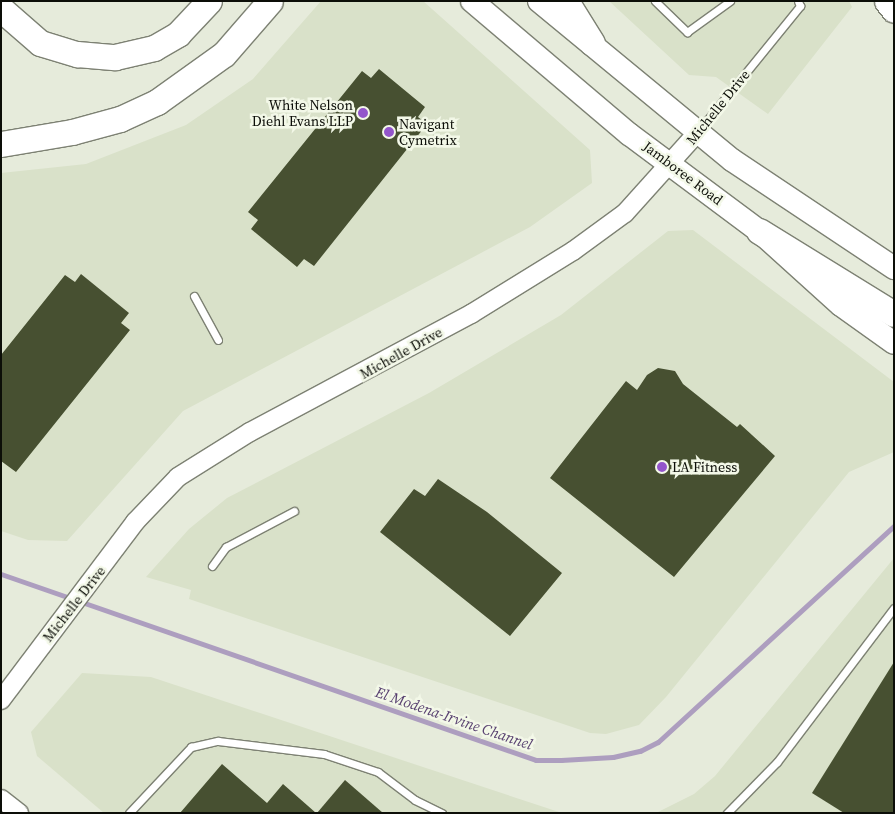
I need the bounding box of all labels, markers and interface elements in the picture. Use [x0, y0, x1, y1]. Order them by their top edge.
street label: Michelle Drive [683, 66, 753, 148]
place label: White Nelson Diehl Evans LLP [252, 97, 353, 130]
marker: White Nelson Diehl Evans LLP [357, 107, 369, 119]
place label: Navigant Cymetrix [399, 116, 457, 148]
marker: Navigant Cymetrix [383, 126, 395, 138]
street label: Jamboree Road [640, 138, 726, 208]
street label: Michelle Drive [357, 323, 445, 383]
place label: LA Fitness [672, 459, 737, 475]
marker: LA Fitness [656, 461, 668, 473]
street label: Michelle Drive [39, 563, 109, 645]
water label: El Modena-Irvine Channel [373, 683, 535, 753]

